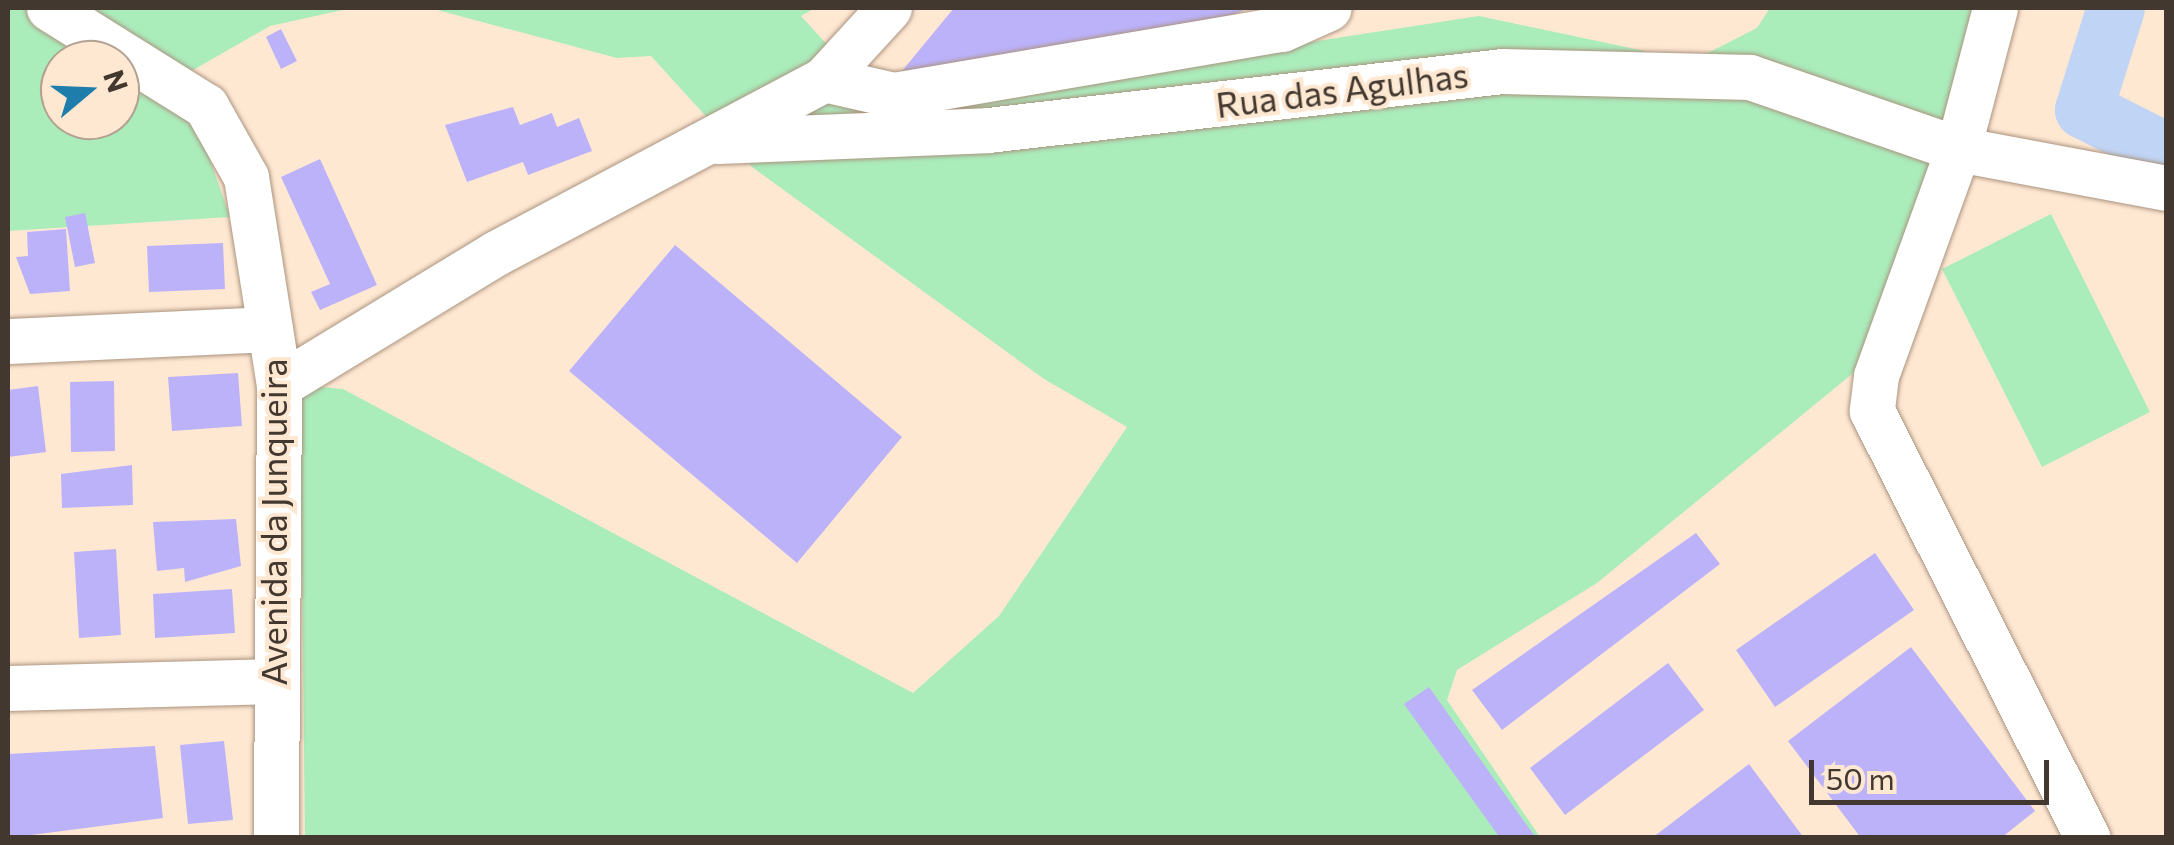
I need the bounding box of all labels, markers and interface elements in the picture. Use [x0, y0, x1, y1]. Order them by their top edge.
north arrow [40, 40, 140, 140]
street label: Rua das Agulhas [1213, 53, 1471, 125]
text: N [97, 65, 136, 96]
street label: Avenida da Junqueira [252, 358, 294, 686]
scale bar [1814, 740, 2054, 802]
text: 50 m [1826, 759, 1895, 796]

